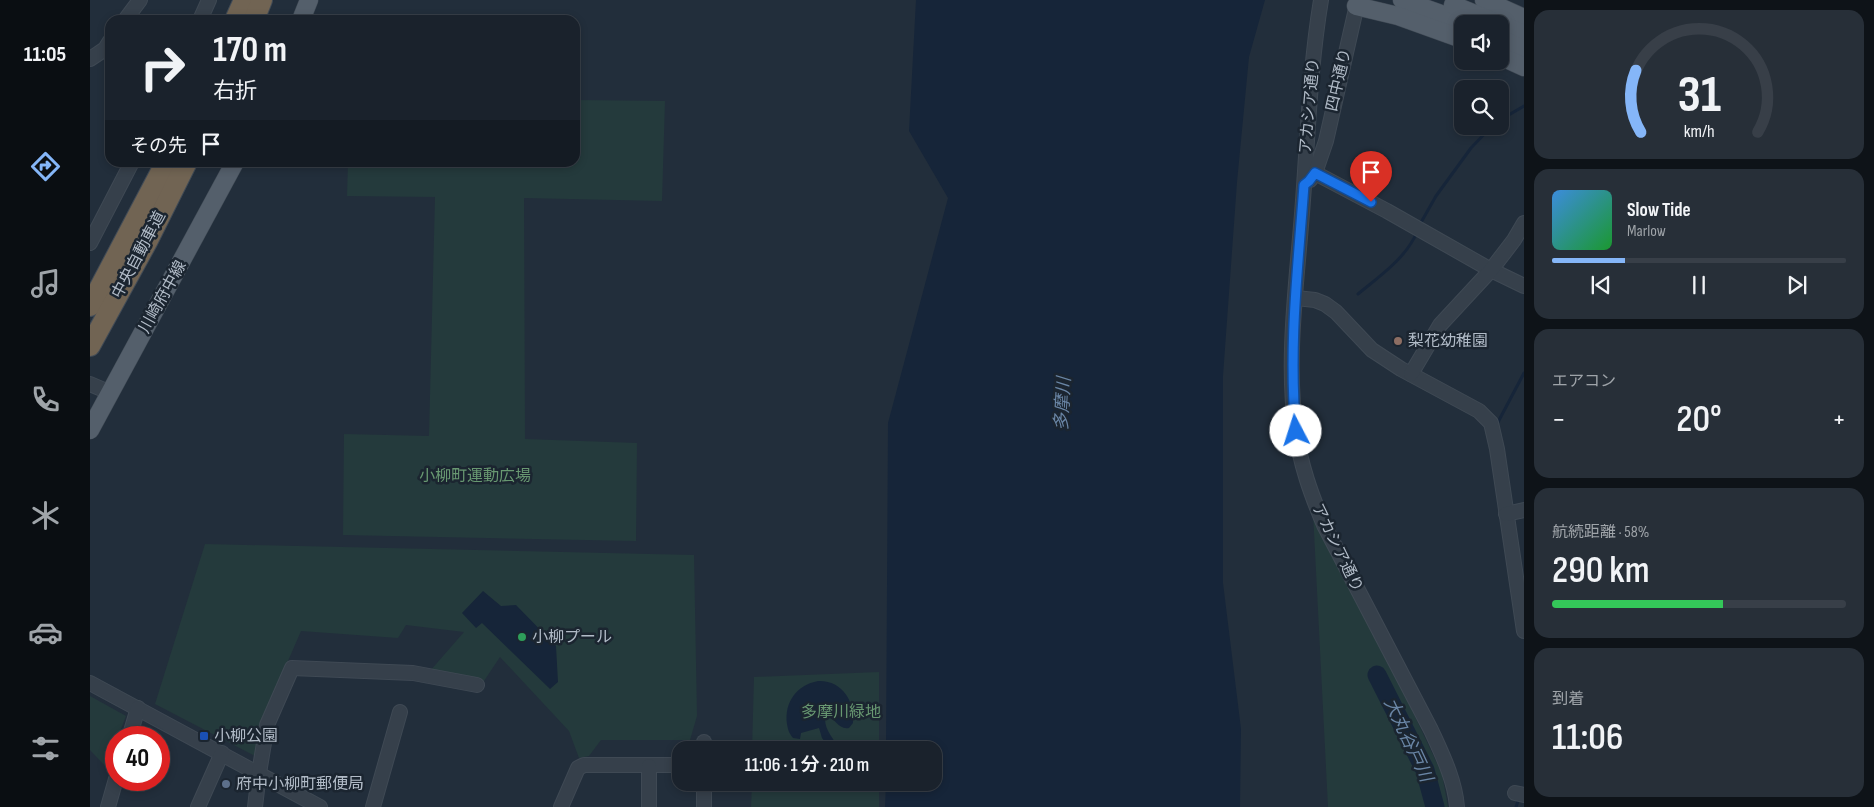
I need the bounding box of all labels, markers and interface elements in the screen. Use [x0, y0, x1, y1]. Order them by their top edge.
map controls [1454, 15, 1509, 135]
button: sound [1454, 15, 1509, 70]
text: 170 m [213, 29, 287, 72]
icon: right [130, 35, 195, 100]
text: 11:05 [24, 41, 66, 68]
street label: 四中通り [1323, 47, 1355, 113]
street label: アカシア通り [1296, 57, 1324, 155]
text: 31 [1677, 64, 1721, 127]
text: 右折 [213, 78, 257, 105]
button: search [1454, 80, 1509, 135]
text: km/h [1684, 121, 1714, 142]
icon: arrive [197, 130, 225, 158]
text: その先 [130, 135, 187, 158]
icon: directions [28, 149, 63, 184]
pin [1350, 151, 1392, 202]
icon: arrive [1357, 158, 1385, 186]
text: Slow Tide [1627, 199, 1691, 222]
street label: 中央自動車道 [108, 208, 170, 302]
text: Marlow [1627, 222, 1666, 241]
street label: 川崎府中線 [135, 257, 191, 337]
icon: music [28, 266, 63, 301]
icon: previous [1587, 271, 1615, 299]
icon: pause [1685, 271, 1713, 299]
icon: next [1783, 271, 1811, 299]
place label: 梨花幼稚園 [1408, 332, 1488, 351]
marker: 梨花幼稚園 [1392, 335, 1404, 347]
text: エアコン [1552, 372, 1616, 391]
water label: 多摩川 [1051, 374, 1075, 432]
icon: phone [28, 382, 63, 417]
text: 20° [1676, 397, 1722, 442]
text: − [1552, 403, 1566, 436]
text: + [1832, 403, 1846, 436]
position arrow [1269, 404, 1321, 456]
park label: 小柳町運動広場 [419, 467, 531, 486]
icon: climate [28, 498, 63, 533]
street label: アカシア通り [1307, 501, 1367, 595]
text: 航続距離 · 58% [1552, 523, 1649, 542]
text: 290 km [1552, 548, 1650, 593]
icon: car [28, 615, 63, 650]
place label: 小柳プール [532, 628, 612, 647]
marker: 小柳プール [516, 631, 528, 643]
text: 到着 [1552, 690, 1584, 709]
water label: 大丸谷戸川 [1379, 695, 1437, 787]
park label: 多摩川緑地 [801, 703, 881, 722]
text: 11:06 [1552, 715, 1623, 760]
speed limit sign: 40 [105, 726, 170, 791]
place label: 小柳公園 [214, 727, 278, 746]
marker: 小柳公園 [198, 730, 210, 742]
icon: filters [28, 731, 63, 766]
text: 11:06 · 1 分 · 210 m [745, 754, 869, 777]
place label: 府中小柳町郵便局 [236, 775, 364, 794]
marker: 府中小柳町郵便局 [220, 778, 232, 790]

